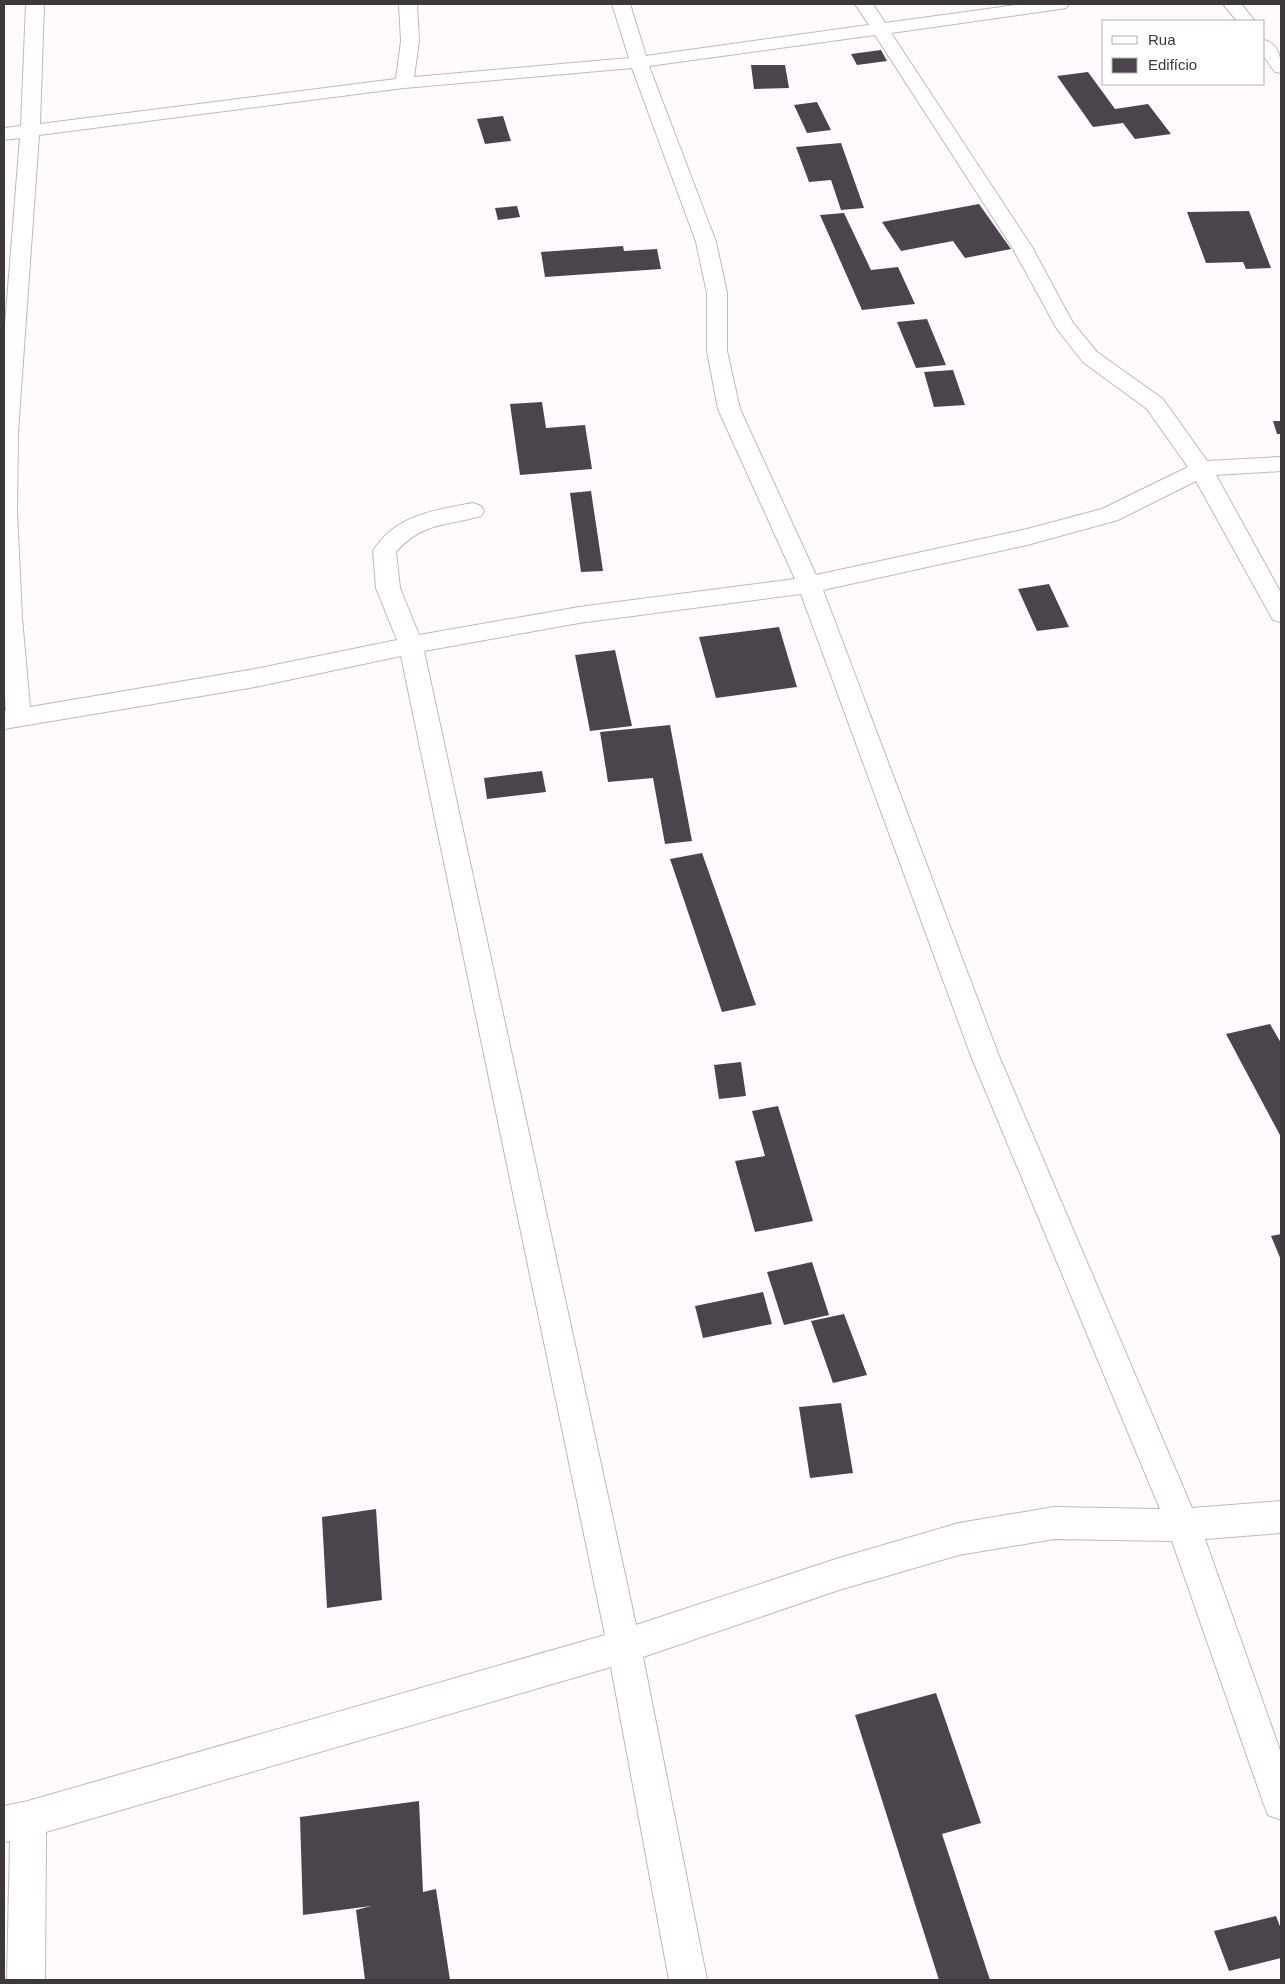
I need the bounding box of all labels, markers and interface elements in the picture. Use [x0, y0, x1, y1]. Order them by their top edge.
legend [1102, 20, 1265, 85]
text: Rua [1148, 31, 1176, 48]
text: Edifício [1148, 56, 1197, 73]

